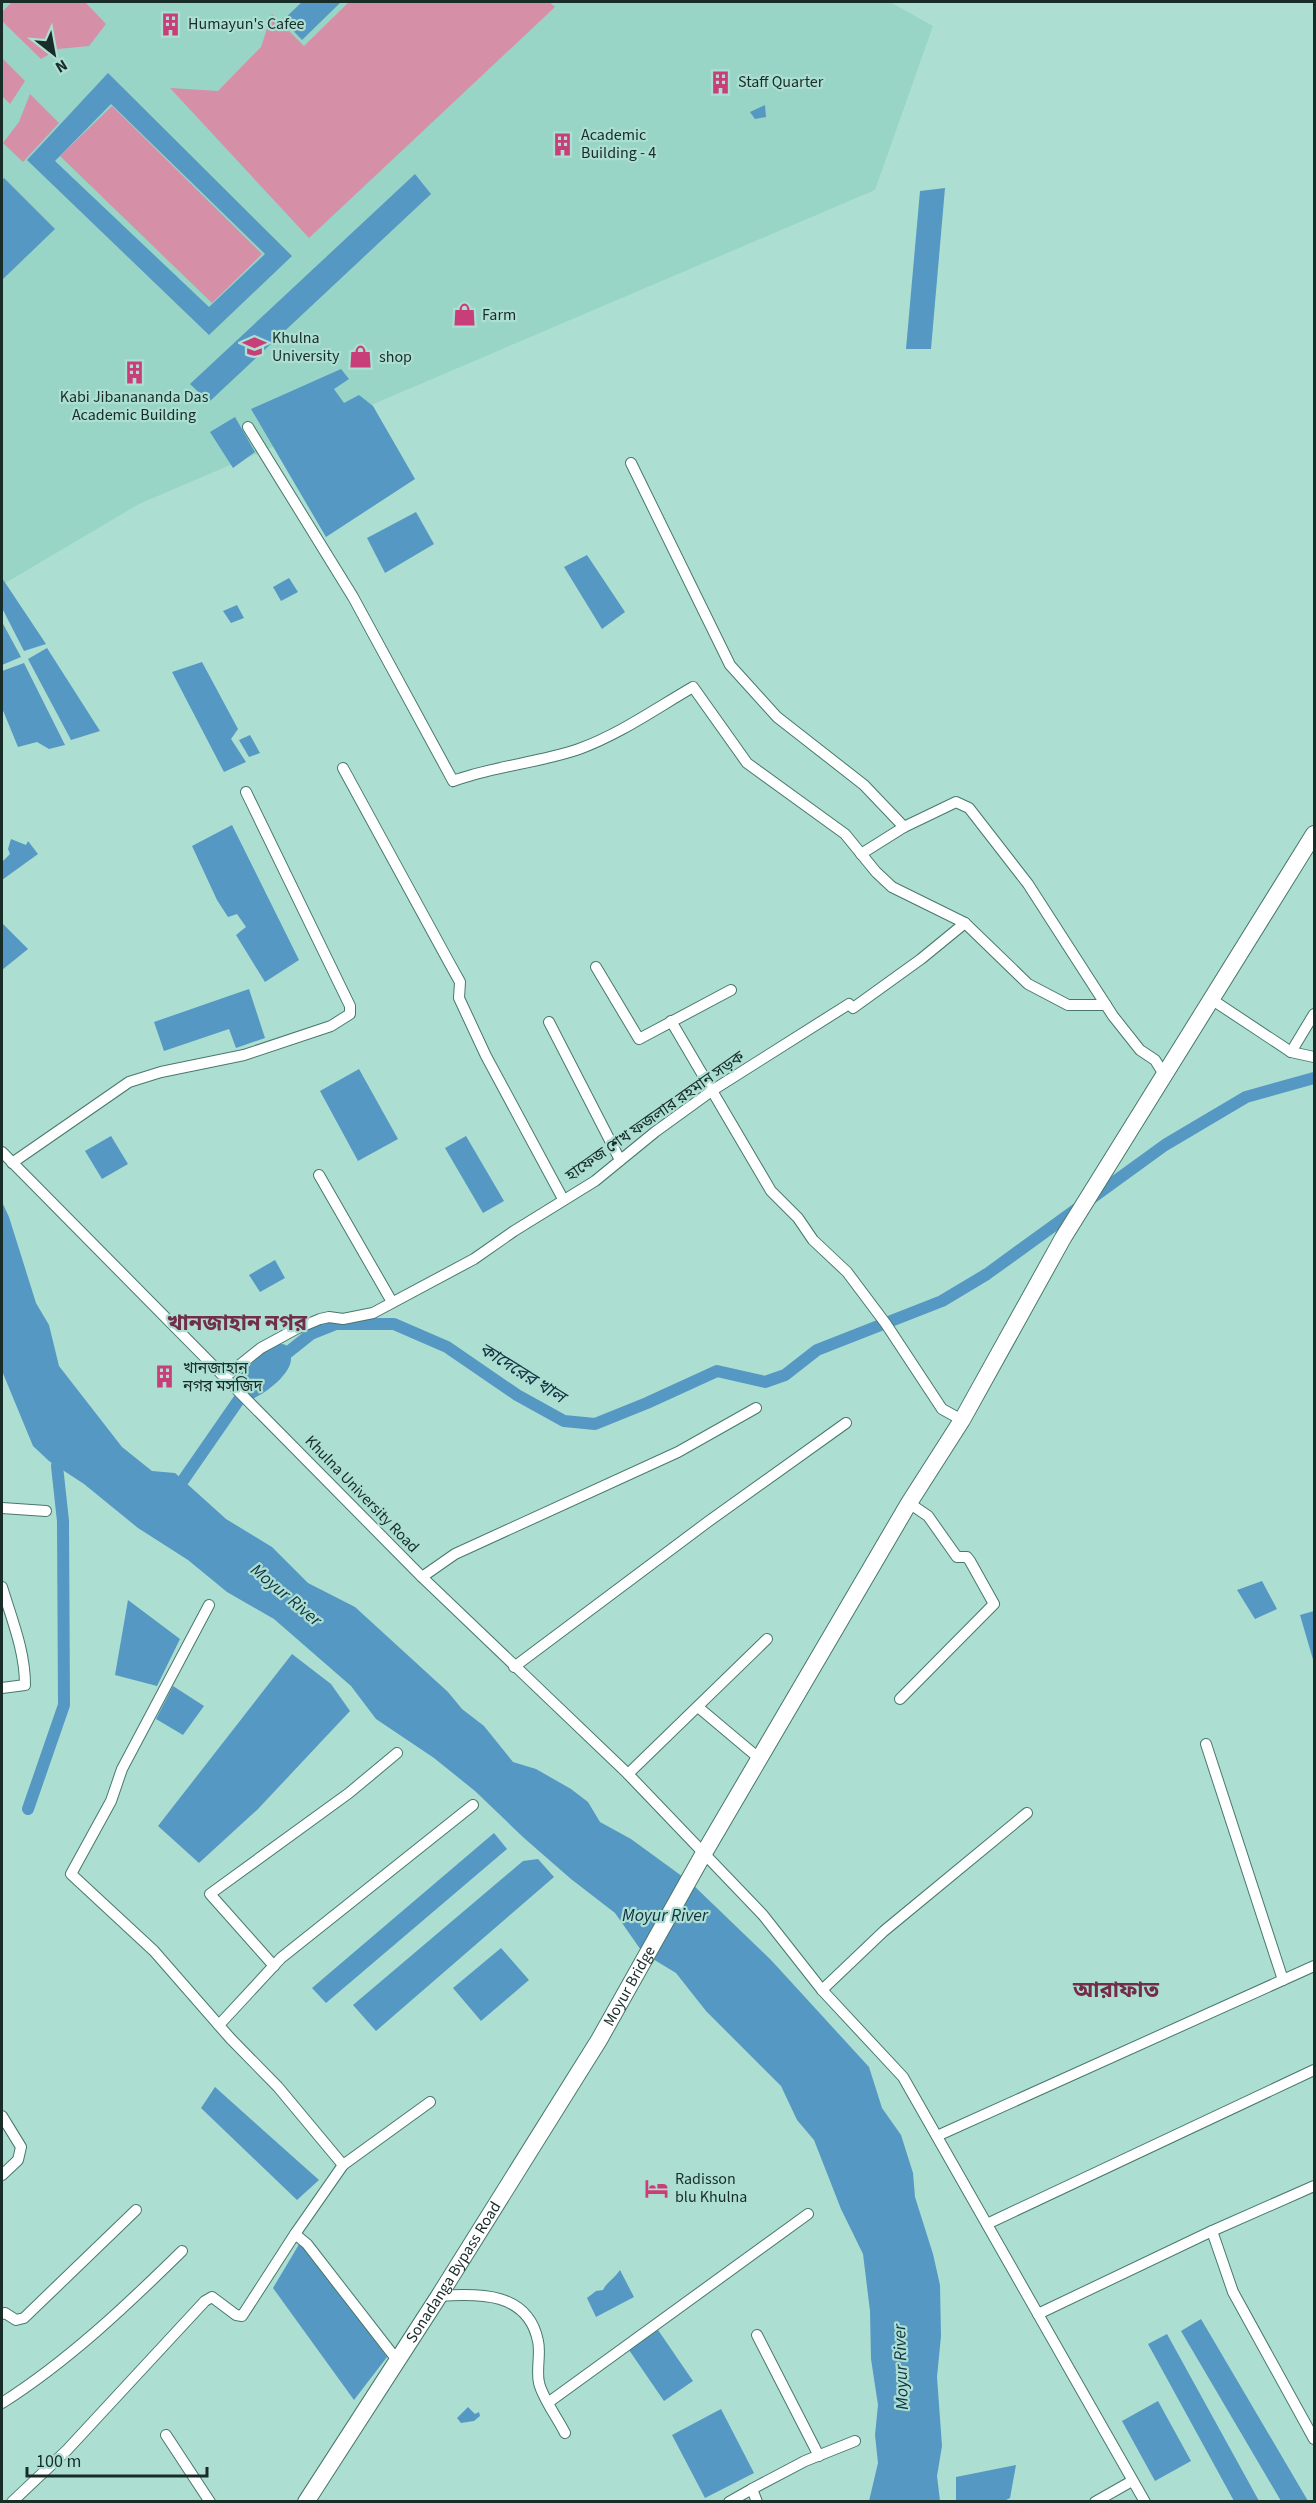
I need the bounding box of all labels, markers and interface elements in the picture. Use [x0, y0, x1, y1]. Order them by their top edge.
building icon: Humayun's Cafee [157, 11, 183, 37]
place label: Humayun's Cafee [188, 13, 305, 35]
north arrow [24, 24, 84, 84]
text: N [51, 54, 71, 78]
building icon: Staff Quarter [707, 69, 733, 95]
place label: Staff Quarter [738, 71, 824, 93]
place label: Academic Building - 4 [581, 124, 656, 164]
building icon: Academic Building - 4 [550, 131, 576, 157]
shop icon: Farm [451, 302, 477, 328]
place label: Farm [482, 304, 516, 326]
place label: Khulna University [272, 327, 340, 367]
school or university icon: Khulna University [241, 334, 267, 360]
shop icon: shop [348, 344, 374, 370]
place label: shop [379, 346, 412, 368]
building icon: Kabi Jibanananda Das Academic Building [121, 359, 147, 385]
place label: Kabi Jibanananda Das Academic Building [60, 386, 209, 426]
street label: হাফেজ শেখ ফজলার রহমান সড়ক [560, 1045, 750, 1187]
district label: খানজাহান নগর [167, 1307, 308, 1339]
water label: কাদেরের খাল [474, 1337, 573, 1411]
place label: খানজাহান নগর মসজিদ [182, 1357, 264, 1397]
building icon: খানজাহান নগর মসজিদ [152, 1364, 178, 1390]
street label: Khulna University Road [300, 1430, 424, 1558]
water label: Moyur River [245, 1558, 328, 1633]
water label: Moyur River [622, 1903, 709, 1928]
street label: Moyur Bridge [598, 1942, 661, 2030]
district label: আরাফাত [1072, 1974, 1159, 2006]
place label: Radisson blu Khulna [675, 2168, 747, 2208]
hotel icon: Radisson blu Khulna [644, 2175, 670, 2201]
street label: Sonadanga Bypass Road [401, 2197, 506, 2347]
water label: Moyur River [887, 2323, 915, 2410]
scale bar [27, 2440, 207, 2478]
text: 100 m [36, 2449, 81, 2474]

